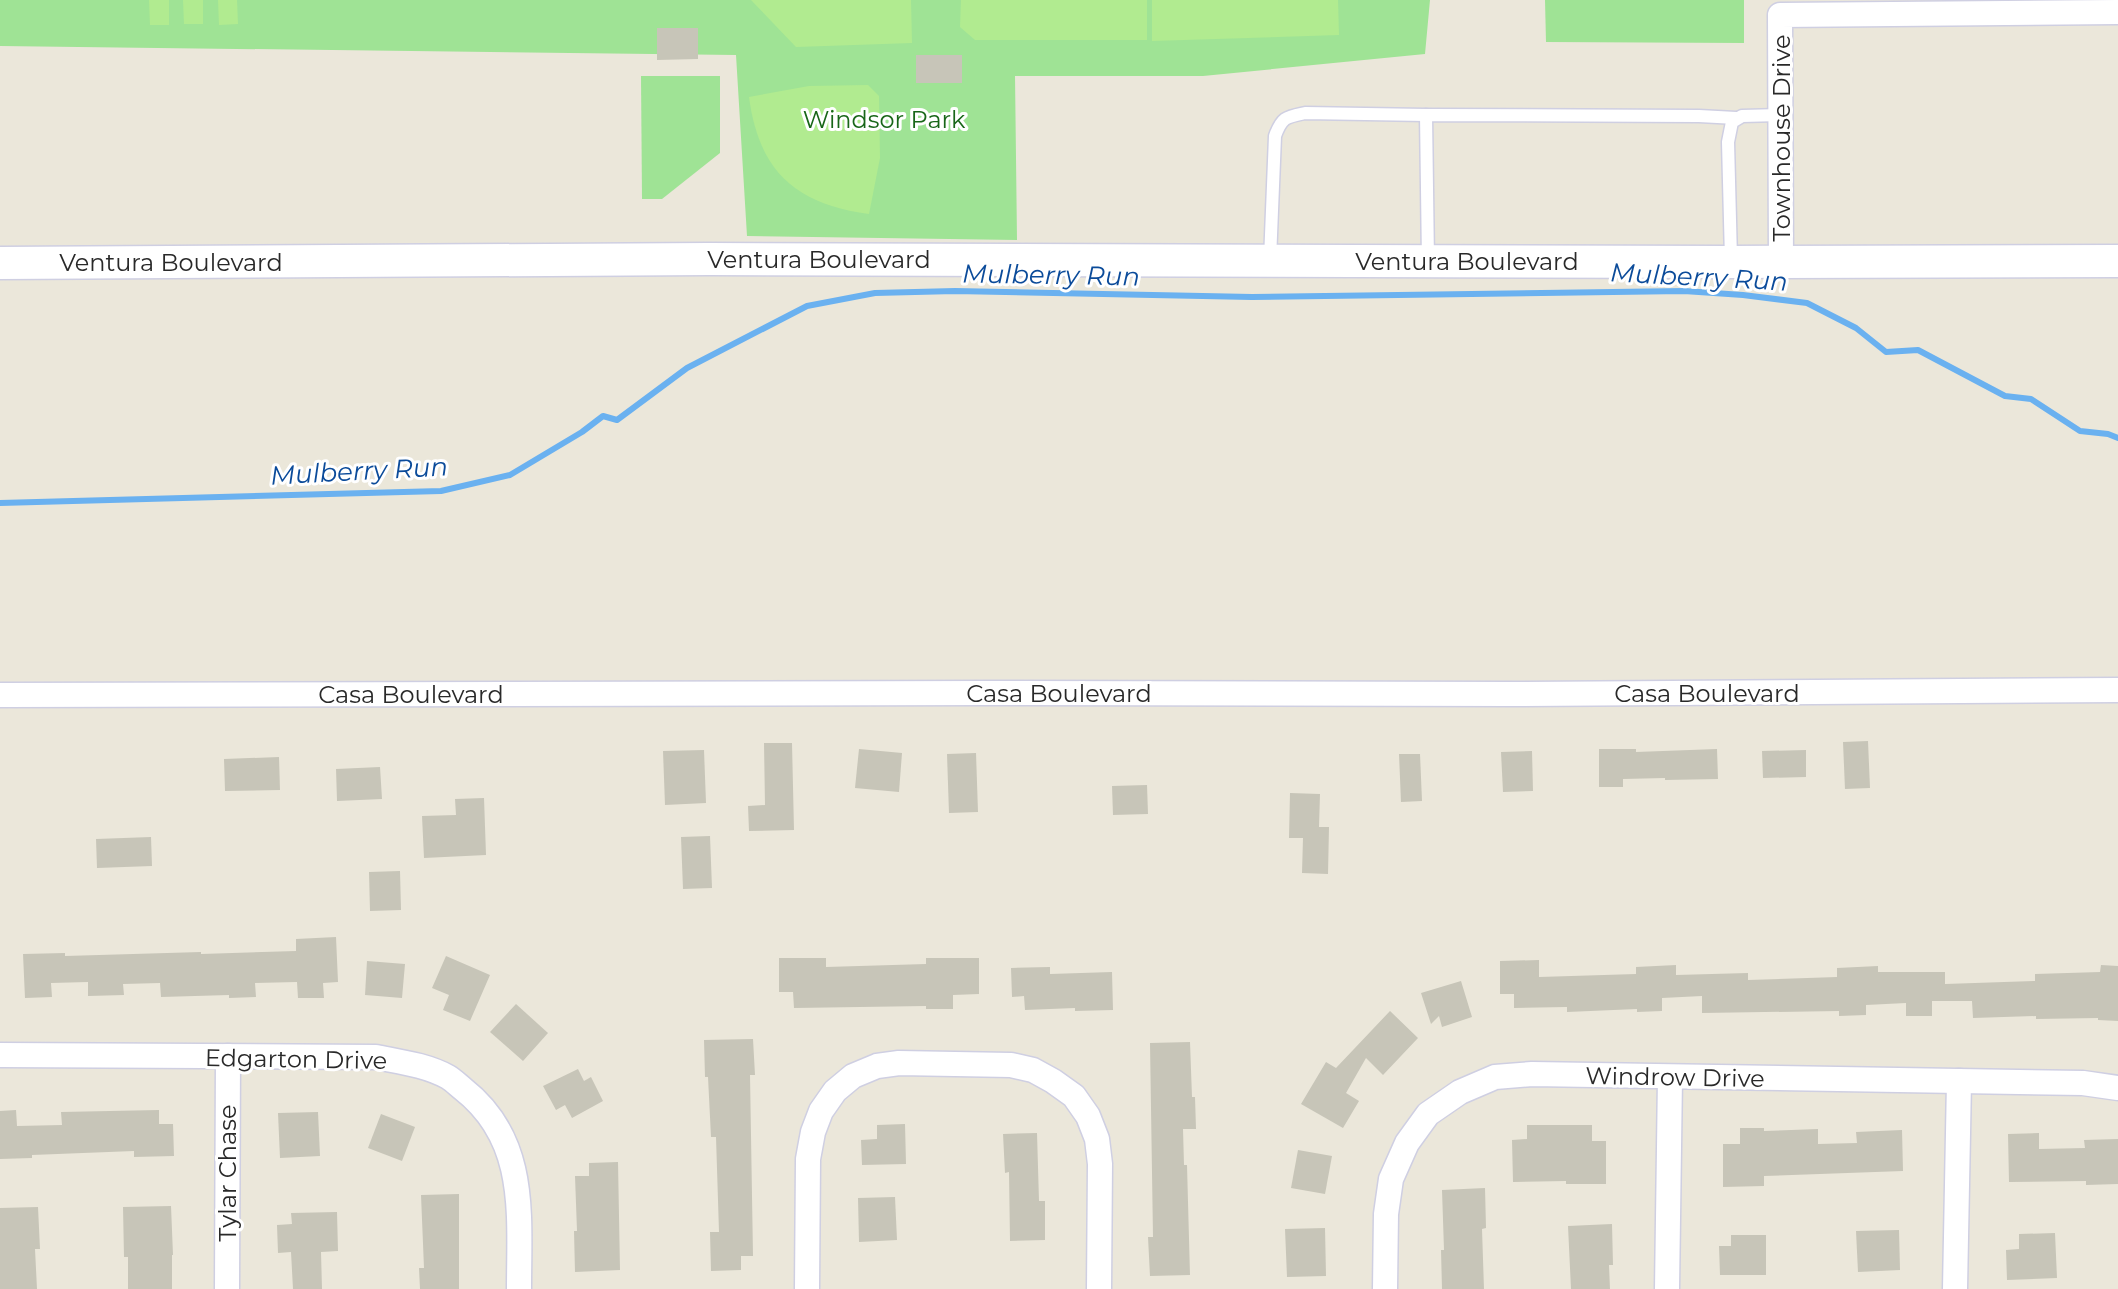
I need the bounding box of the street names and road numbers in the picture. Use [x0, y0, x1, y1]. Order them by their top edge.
street label: Townhouse Drive [1767, 34, 1796, 242]
street label: Ventura Boulevard [707, 245, 931, 274]
street label: Ventura Boulevard [1355, 247, 1579, 276]
street label: Ventura Boulevard [59, 248, 283, 277]
street label: Casa Boulevard [966, 679, 1152, 708]
street label: Casa Boulevard [1614, 679, 1800, 708]
street label: Casa Boulevard [318, 680, 504, 709]
street label: Edgarton Drive [205, 1043, 387, 1075]
street label: Windrow Drive [1585, 1061, 1765, 1093]
street label: Tylar Chase [213, 1105, 242, 1241]

